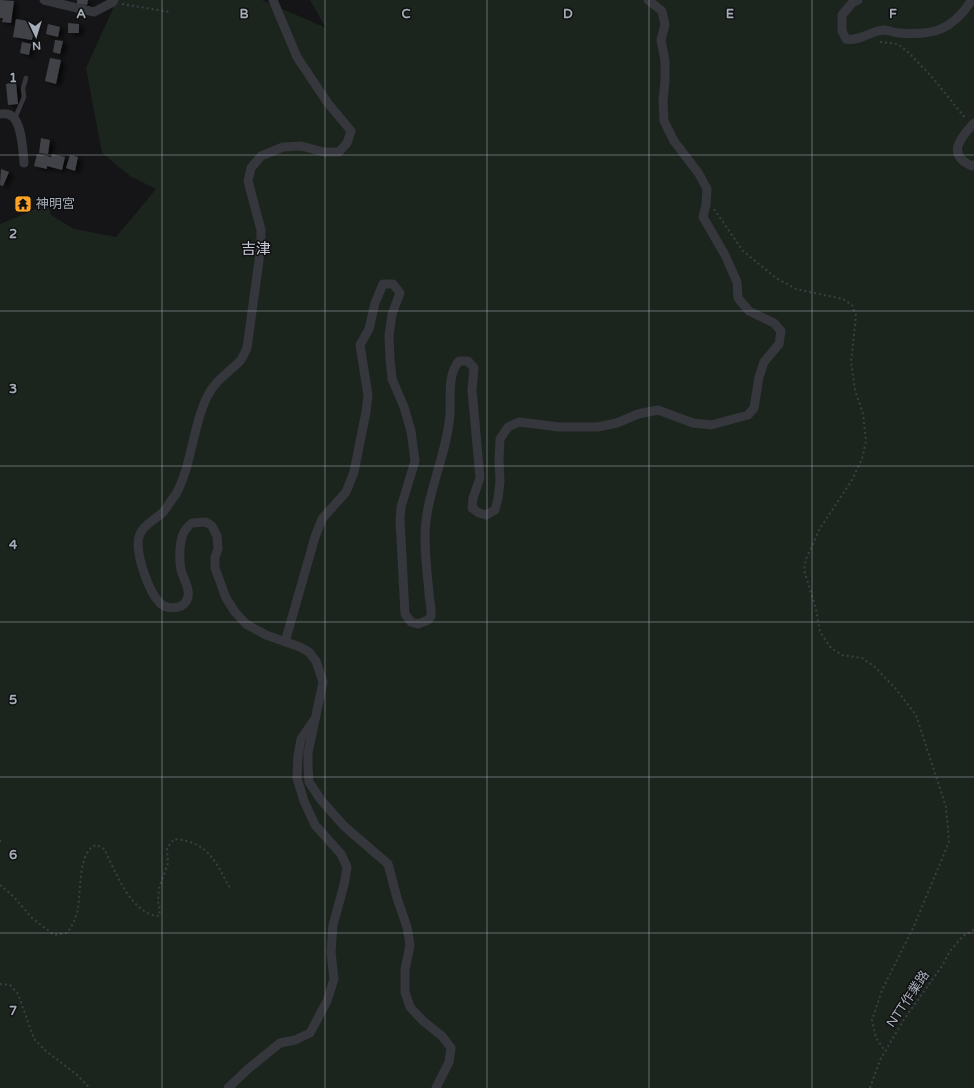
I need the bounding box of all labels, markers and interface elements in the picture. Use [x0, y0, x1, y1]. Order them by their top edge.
text: A [76, 6, 86, 22]
text: B [239, 6, 249, 22]
text: C [401, 6, 411, 22]
text: D [563, 6, 573, 22]
text: E [726, 6, 734, 22]
text: F [889, 6, 897, 22]
north arrow [16, 16, 56, 56]
text: N [32, 39, 42, 52]
text: 1 [9, 70, 17, 86]
temple icon: 神明宮 [13, 194, 33, 214]
place label: 神明宮 [36, 196, 75, 212]
text: 2 [9, 226, 17, 242]
district label: 吉津 [241, 240, 271, 258]
text: 3 [9, 381, 17, 397]
text: 4 [9, 537, 18, 553]
text: 5 [9, 692, 17, 708]
text: 6 [9, 847, 17, 863]
street label: NTT作業路 [883, 967, 933, 1031]
text: 7 [9, 1003, 17, 1019]

